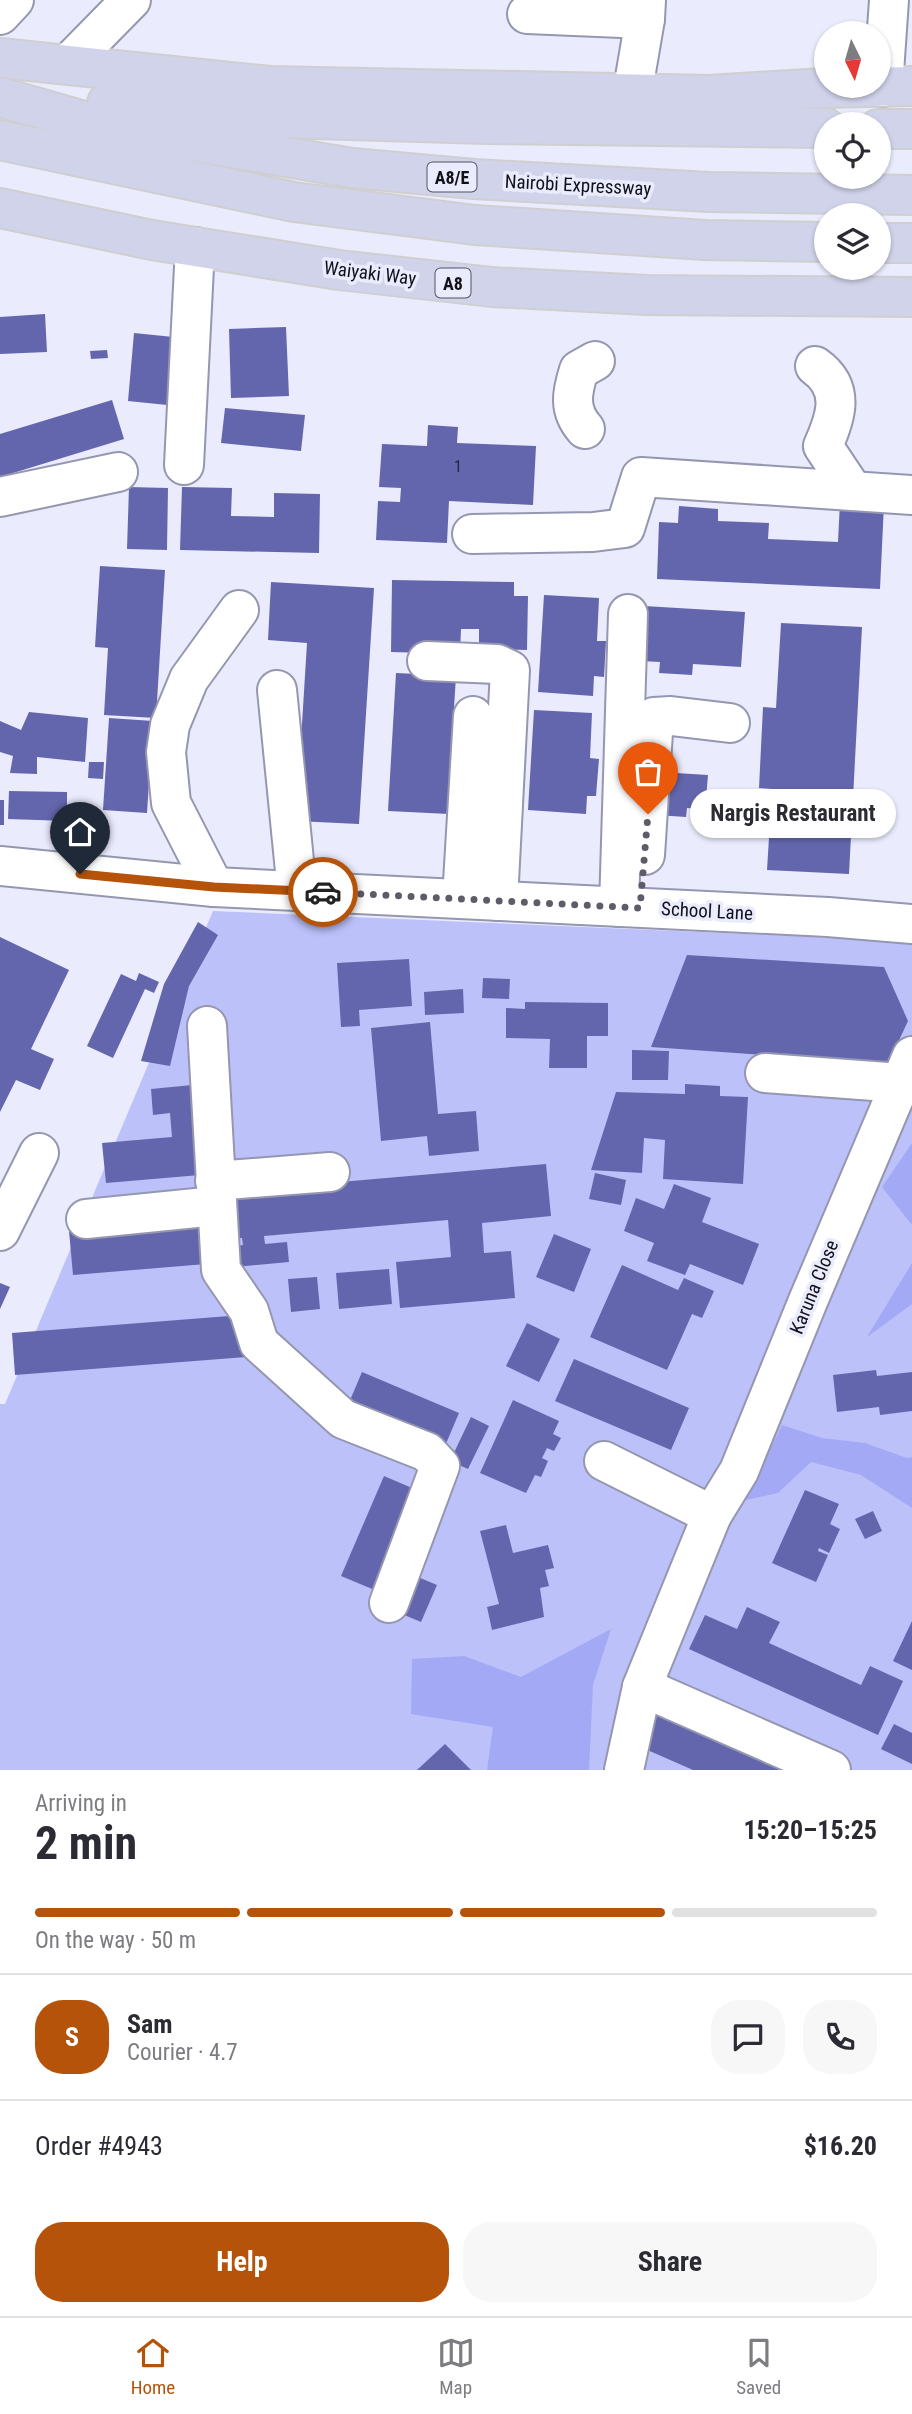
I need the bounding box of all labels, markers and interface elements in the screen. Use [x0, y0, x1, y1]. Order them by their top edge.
north arrow [814, 21, 891, 98]
map controls [814, 21, 891, 280]
button: locate [814, 112, 891, 189]
road number: A8/E [428, 162, 476, 192]
street label: Nairobi Expressway [504, 170, 652, 200]
button: layers [814, 203, 891, 280]
street label: Waiyaki Way [323, 256, 418, 290]
road number: A8 [435, 268, 470, 298]
house number: 1 [454, 457, 462, 476]
pin [618, 742, 678, 814]
icon: bag [629, 753, 667, 791]
callout: Nargis Restaurant [690, 790, 896, 838]
text: Nargis Restaurant [710, 800, 876, 827]
pin [50, 802, 110, 874]
icon: home [61, 813, 99, 851]
courier [288, 857, 358, 927]
icon: car [304, 873, 342, 911]
street label: School Lane [661, 897, 754, 925]
street label: Karuna Close [785, 1237, 843, 1337]
text: Arriving in [35, 1790, 127, 1817]
text: 15:20–15:25 [743, 1815, 877, 1845]
text: 2 min [35, 1816, 137, 1870]
text: On the way · 50 m [35, 1927, 196, 1954]
button: chat [711, 2000, 785, 2074]
button: phone [803, 2000, 877, 2074]
text: Sam [127, 2009, 173, 2039]
text: S [65, 2022, 79, 2052]
text: Courier · 4.7 [127, 2039, 238, 2066]
text: Order #4943 [35, 2131, 163, 2161]
text: $16.20 [804, 2131, 877, 2161]
button: Help [35, 2222, 449, 2302]
button: Share [463, 2222, 877, 2302]
tab: Home [131, 2334, 175, 2399]
tab: Map [437, 2334, 475, 2399]
tab: Saved [736, 2334, 781, 2399]

